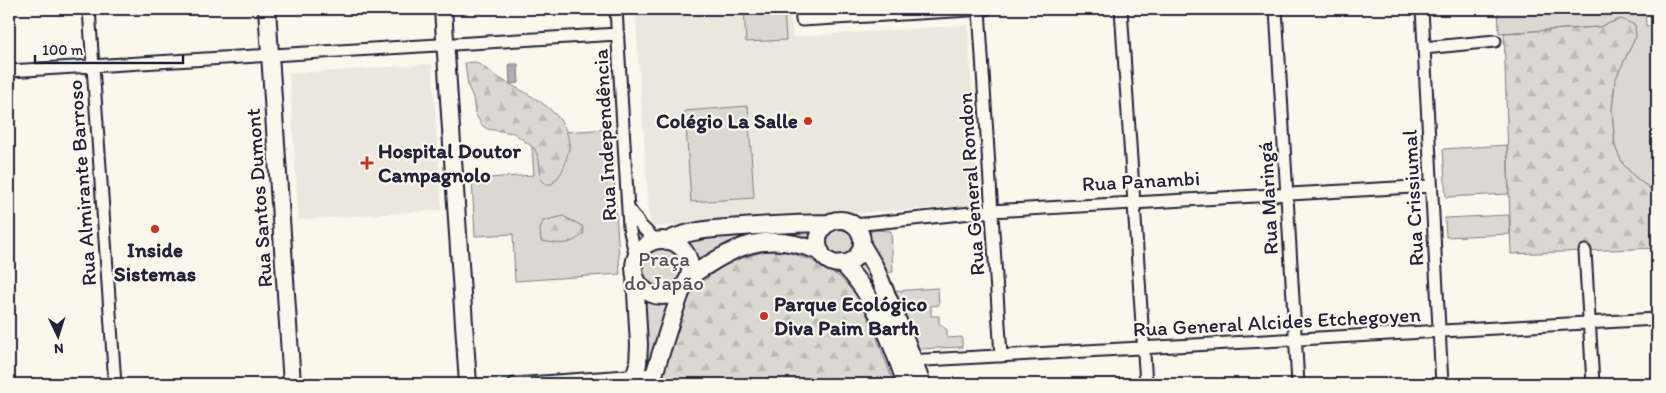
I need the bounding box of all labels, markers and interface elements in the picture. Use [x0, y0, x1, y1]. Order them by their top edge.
scale bar [35, 32, 182, 64]
text: 100 m [42, 41, 84, 59]
street label: Rua Independência [587, 48, 622, 222]
street label: Rua Almirante Barroso [62, 79, 101, 287]
street label: Rua General Rondon [952, 91, 989, 277]
street label: Rua Santos Dumont [240, 108, 277, 288]
place label: Colégio La Salle [656, 108, 798, 134]
marker: Colégio La Salle [802, 115, 814, 127]
street label: Rua Crissiumal [1396, 129, 1429, 267]
place label: Hospital Doutor Campagnolo [378, 138, 521, 188]
street label: Rua Maringá [1252, 140, 1283, 256]
marker: Hospital Doutor Campagnolo [360, 156, 374, 170]
street label: Rua Panambi [1081, 165, 1201, 196]
marker: Inside Sistemas [149, 223, 161, 235]
place label: Inside Sistemas [114, 237, 196, 286]
park label: Praça do Japão [624, 246, 704, 295]
place label: Parque Ecológico Diva Paim Barth [774, 291, 927, 340]
street label: Rua General Alcides Etchegoyen [1132, 301, 1422, 342]
north arrow [32, 310, 82, 360]
marker: Parque Ecológico Diva Paim Barth [758, 310, 770, 322]
text: N [54, 340, 64, 357]

